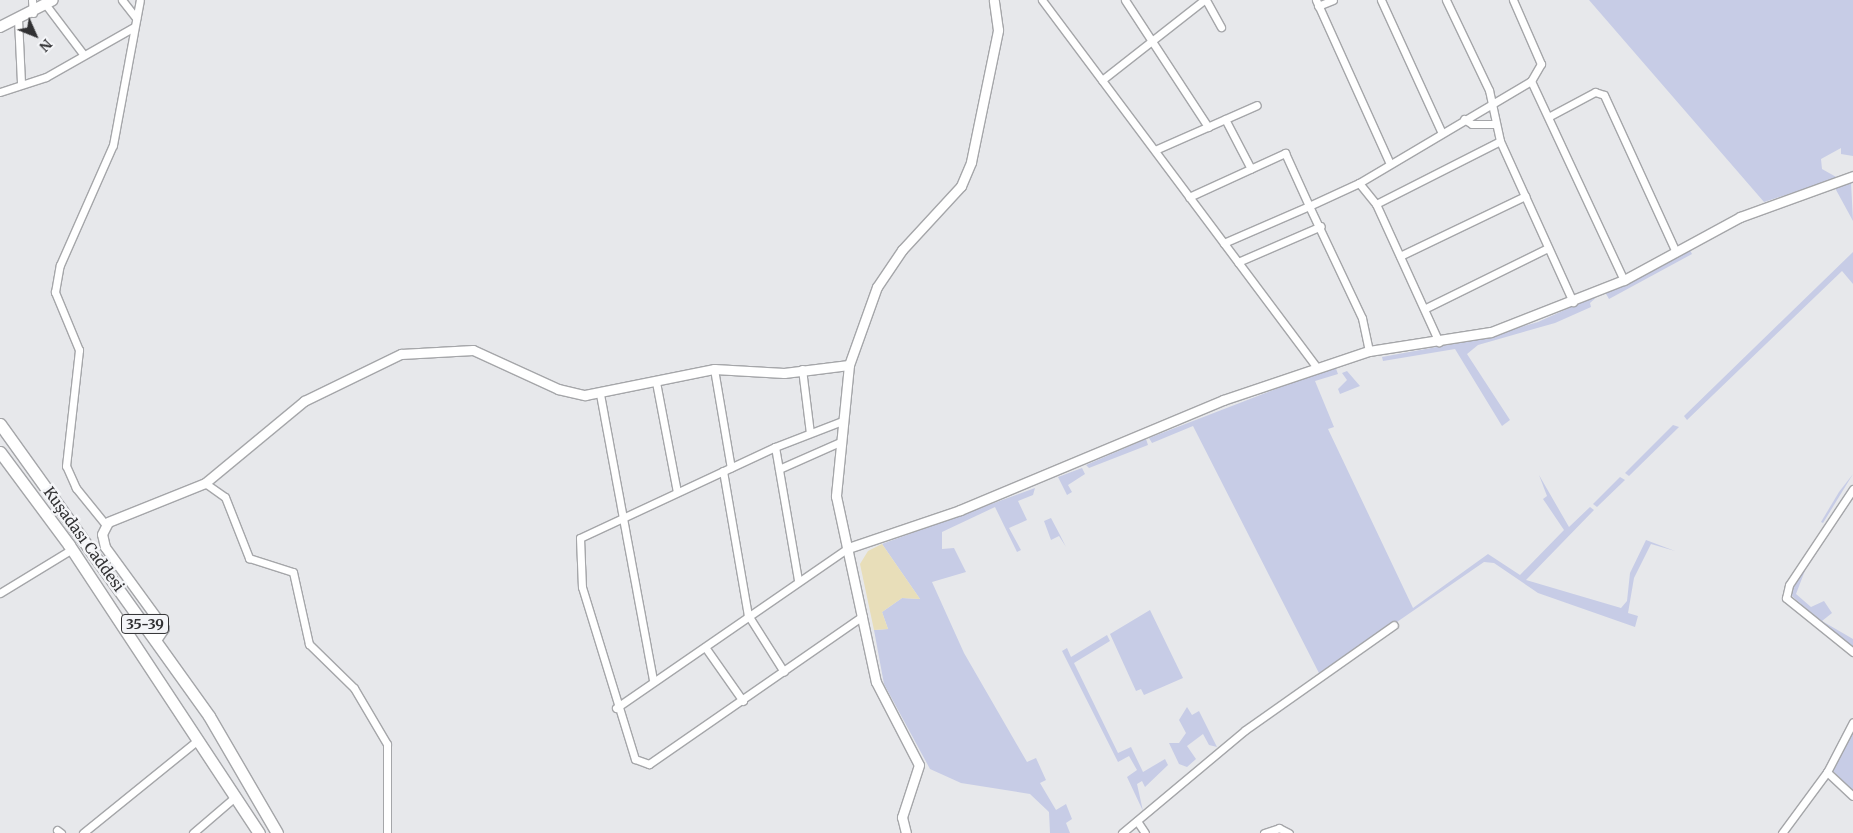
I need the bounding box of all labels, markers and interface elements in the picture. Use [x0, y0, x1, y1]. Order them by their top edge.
north arrow [10, 10, 60, 60]
text: N [35, 35, 56, 56]
street label: Kuşadası Caddesi [40, 483, 128, 595]
road number: 35-39 [120, 612, 170, 636]

